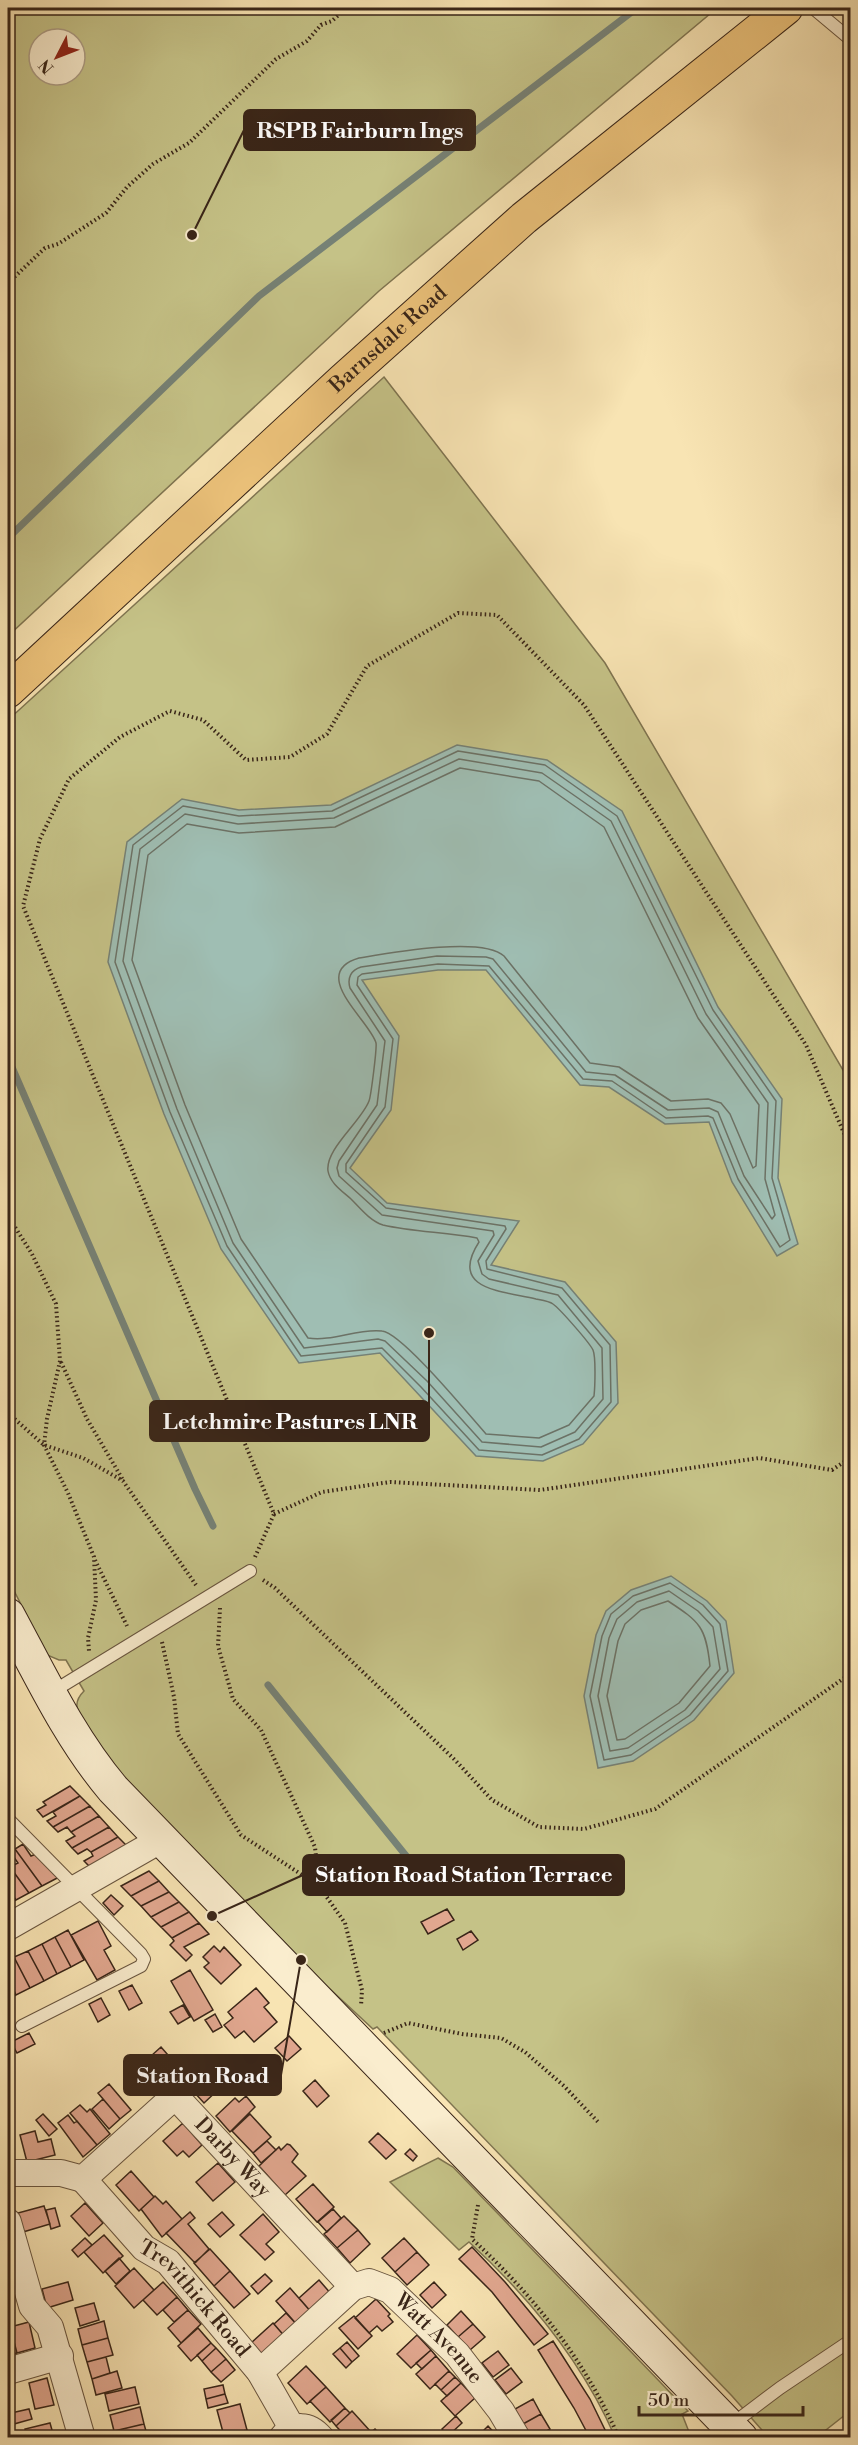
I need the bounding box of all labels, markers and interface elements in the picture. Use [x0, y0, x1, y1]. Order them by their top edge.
north arrow [27, 27, 87, 87]
text: N [35, 55, 58, 78]
callout: RSPB Fairburn Ings [244, 110, 475, 150]
text: RSPB Fairburn Ings [257, 118, 463, 145]
street label: Barnsdale Road [323, 280, 453, 399]
callout: Letchmire Pastures LNR [150, 1401, 429, 1441]
text: Letchmire Pastures LNR [163, 1409, 418, 1436]
callout: Station Road Station Terrace [303, 1855, 624, 1895]
text: Station Road Station Terrace [315, 1862, 613, 1889]
callout: Station Road [124, 2055, 281, 2095]
text: Station Road [137, 2063, 269, 2090]
street label: Darby Way [189, 2112, 277, 2204]
street label: Trevithick Road [134, 2235, 255, 2363]
street label: Watt Avenue [388, 2287, 488, 2389]
scale bar [639, 2379, 802, 2417]
text: 50 m [648, 2389, 690, 2412]

